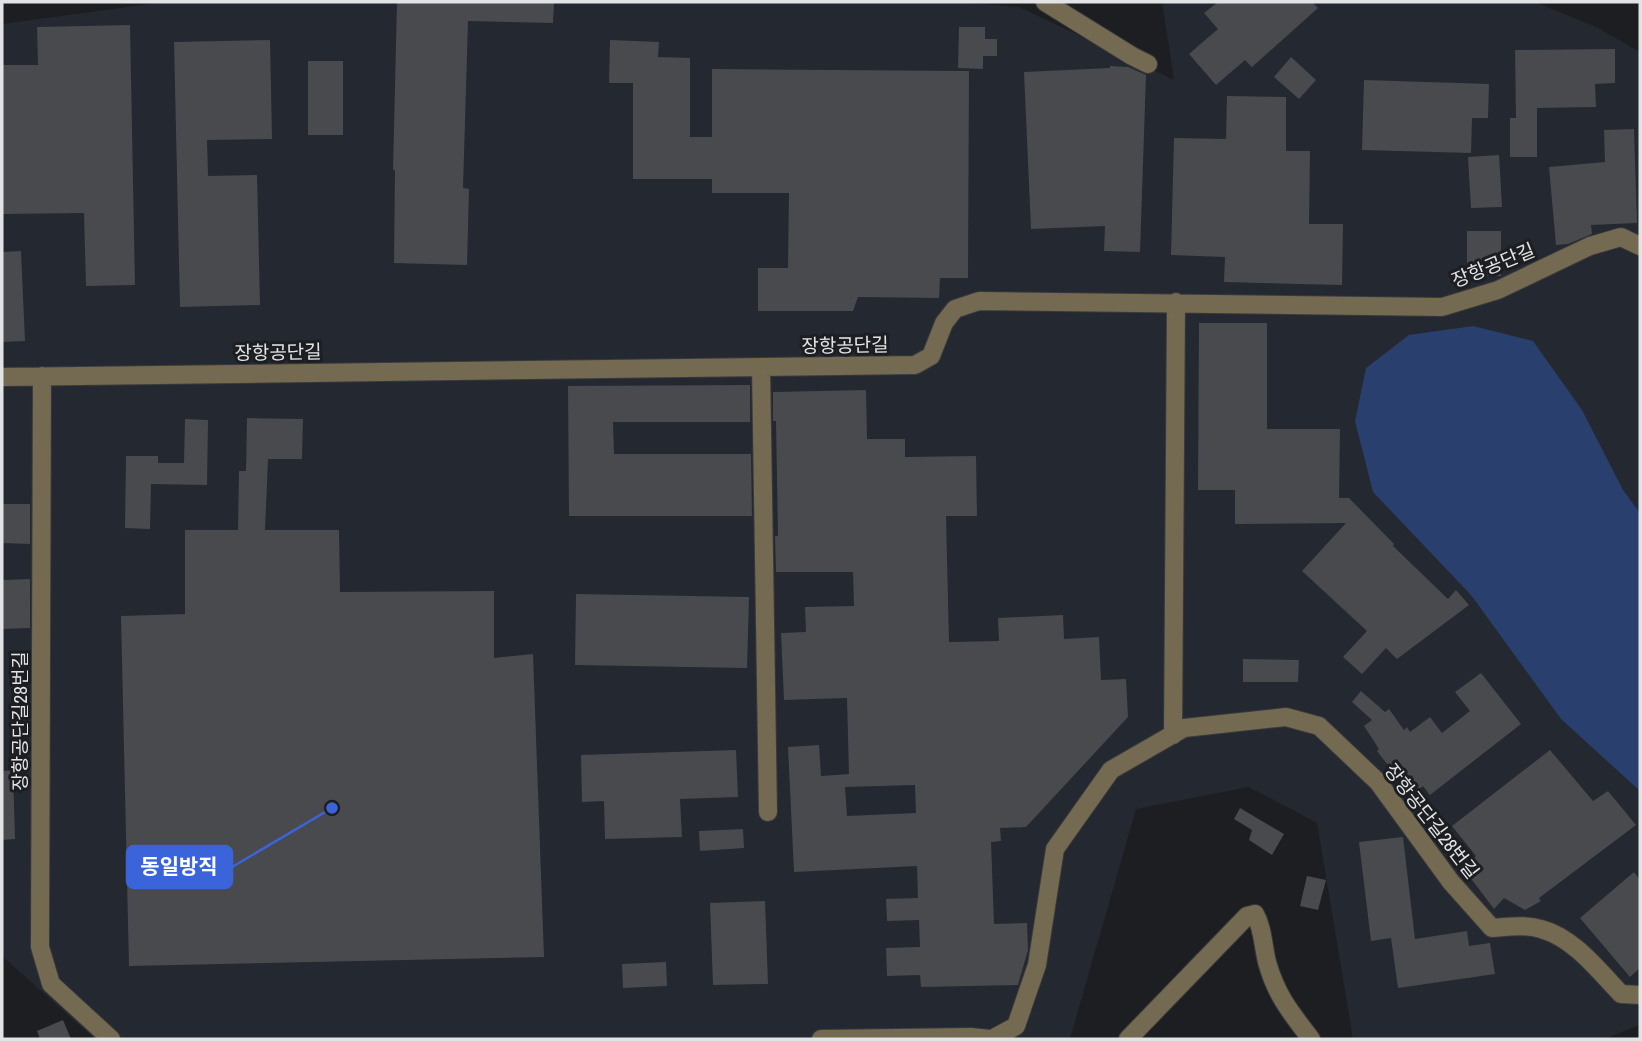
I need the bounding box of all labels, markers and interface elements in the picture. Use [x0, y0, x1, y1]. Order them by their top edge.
street label: 장항공단길 [1448, 237, 1538, 293]
street label: 장항공단길 [801, 331, 889, 359]
street label: 장항공단길 [234, 338, 322, 366]
street label: 장항공단길28번길 [7, 651, 33, 791]
street label: 장항공단길28번길 [1379, 758, 1485, 884]
callout: 동일방직 [127, 846, 232, 888]
text: 동일방직 [140, 852, 218, 881]

